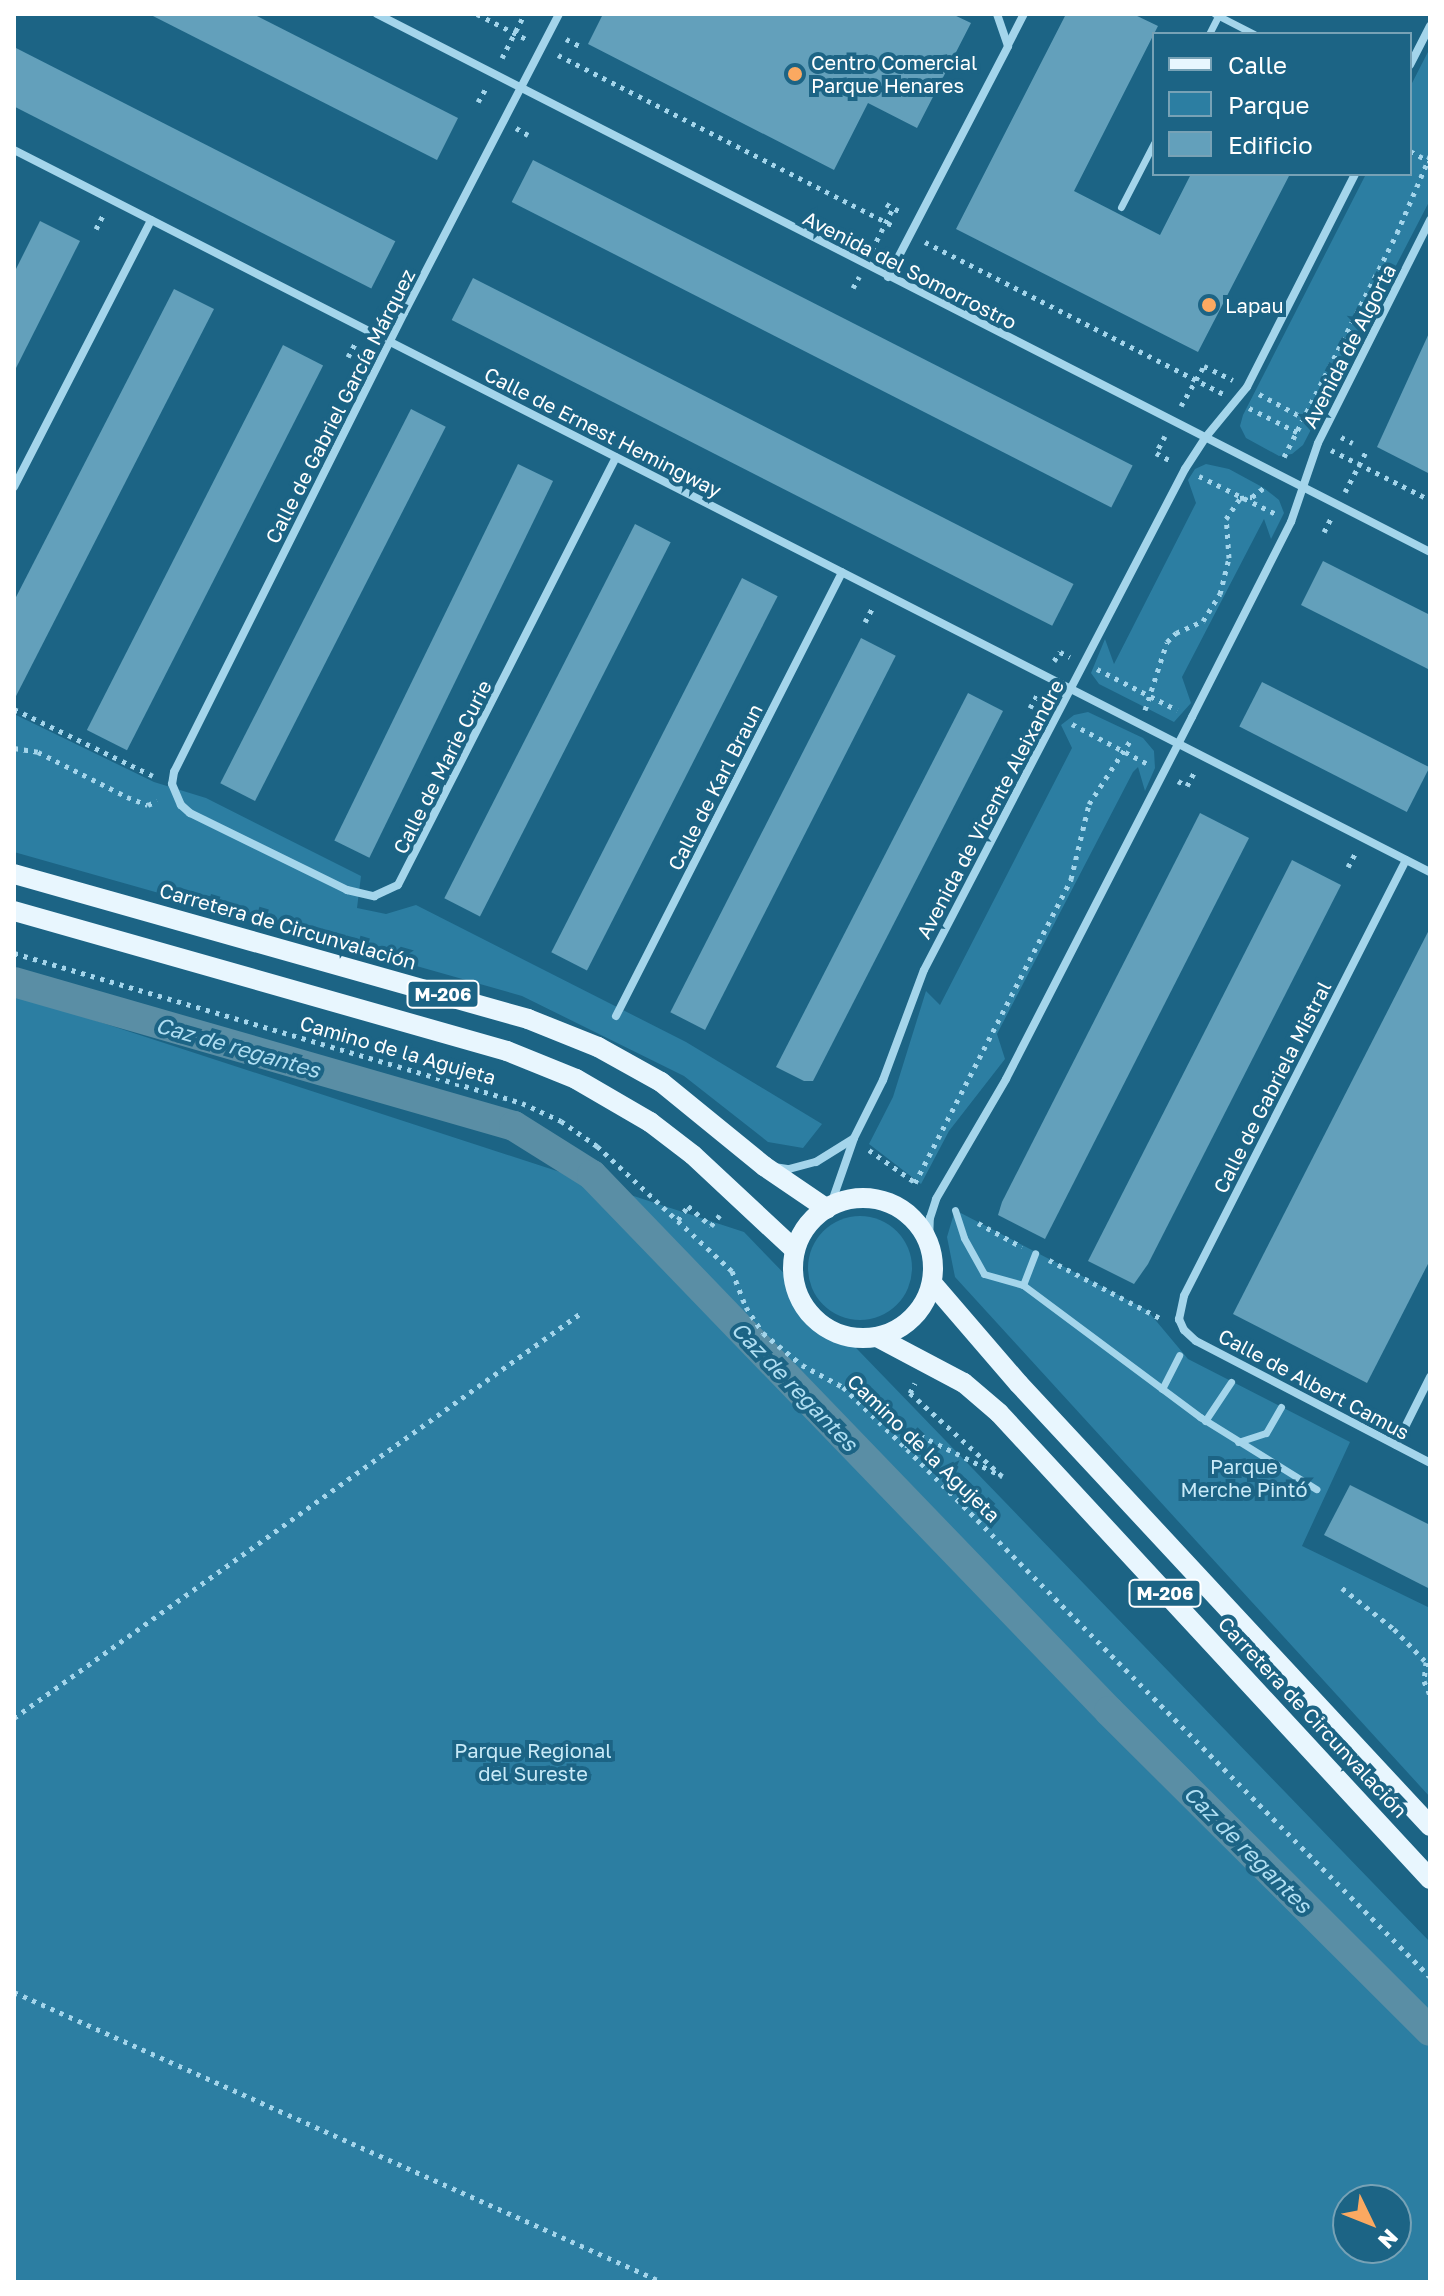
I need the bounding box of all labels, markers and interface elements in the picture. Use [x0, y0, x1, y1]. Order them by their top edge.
legend [1152, 32, 1412, 176]
place label: Centro Comercial Parque Henares [811, 50, 977, 97]
text: Calle [1228, 50, 1287, 79]
marker: Centro Comercial Parque Henares [786, 65, 804, 83]
text: Parque [1228, 90, 1309, 119]
text: Edificio [1228, 130, 1313, 159]
street label: Avenida del Somorrostro [799, 206, 1021, 334]
street label: Avenida de Algorta [1297, 260, 1401, 432]
street label: Calle de Gabriel García Márquez [260, 265, 420, 547]
place label: Lapau [1225, 293, 1284, 317]
marker: Lapau [1200, 296, 1218, 314]
street label: Calle de Ernest Hemingway [480, 362, 726, 502]
street label: Avenida de Vicente Aleixandre [911, 675, 1069, 943]
street label: Calle de Marie Curie [388, 676, 496, 858]
street label: Calle de Karl Braun [663, 700, 767, 874]
street label: Carretera de Circunvalación [157, 878, 419, 974]
street label: Calle de Gabriela Mistral [1208, 977, 1336, 1197]
road number: M-206 [405, 980, 481, 1008]
water label: Caz de regantes [153, 1011, 323, 1083]
street label: Camino de la Agujeta [297, 1011, 499, 1089]
water label: Caz de regantes [727, 1316, 863, 1456]
street label: Calle de Albert Camus [1214, 1323, 1414, 1445]
street label: Camino de la Agujeta [843, 1369, 1005, 1527]
park label: Parque Merche Pintó [1181, 1454, 1307, 1501]
road number: M-206 [1127, 1579, 1203, 1607]
street label: Carretera de Circunvalación [1214, 1612, 1412, 1822]
park label: Parque Regional del Sureste [454, 1738, 612, 1785]
water label: Caz de regantes [1179, 1780, 1317, 1918]
north arrow [1332, 2184, 1412, 2264]
text: N [1373, 2224, 1404, 2255]

